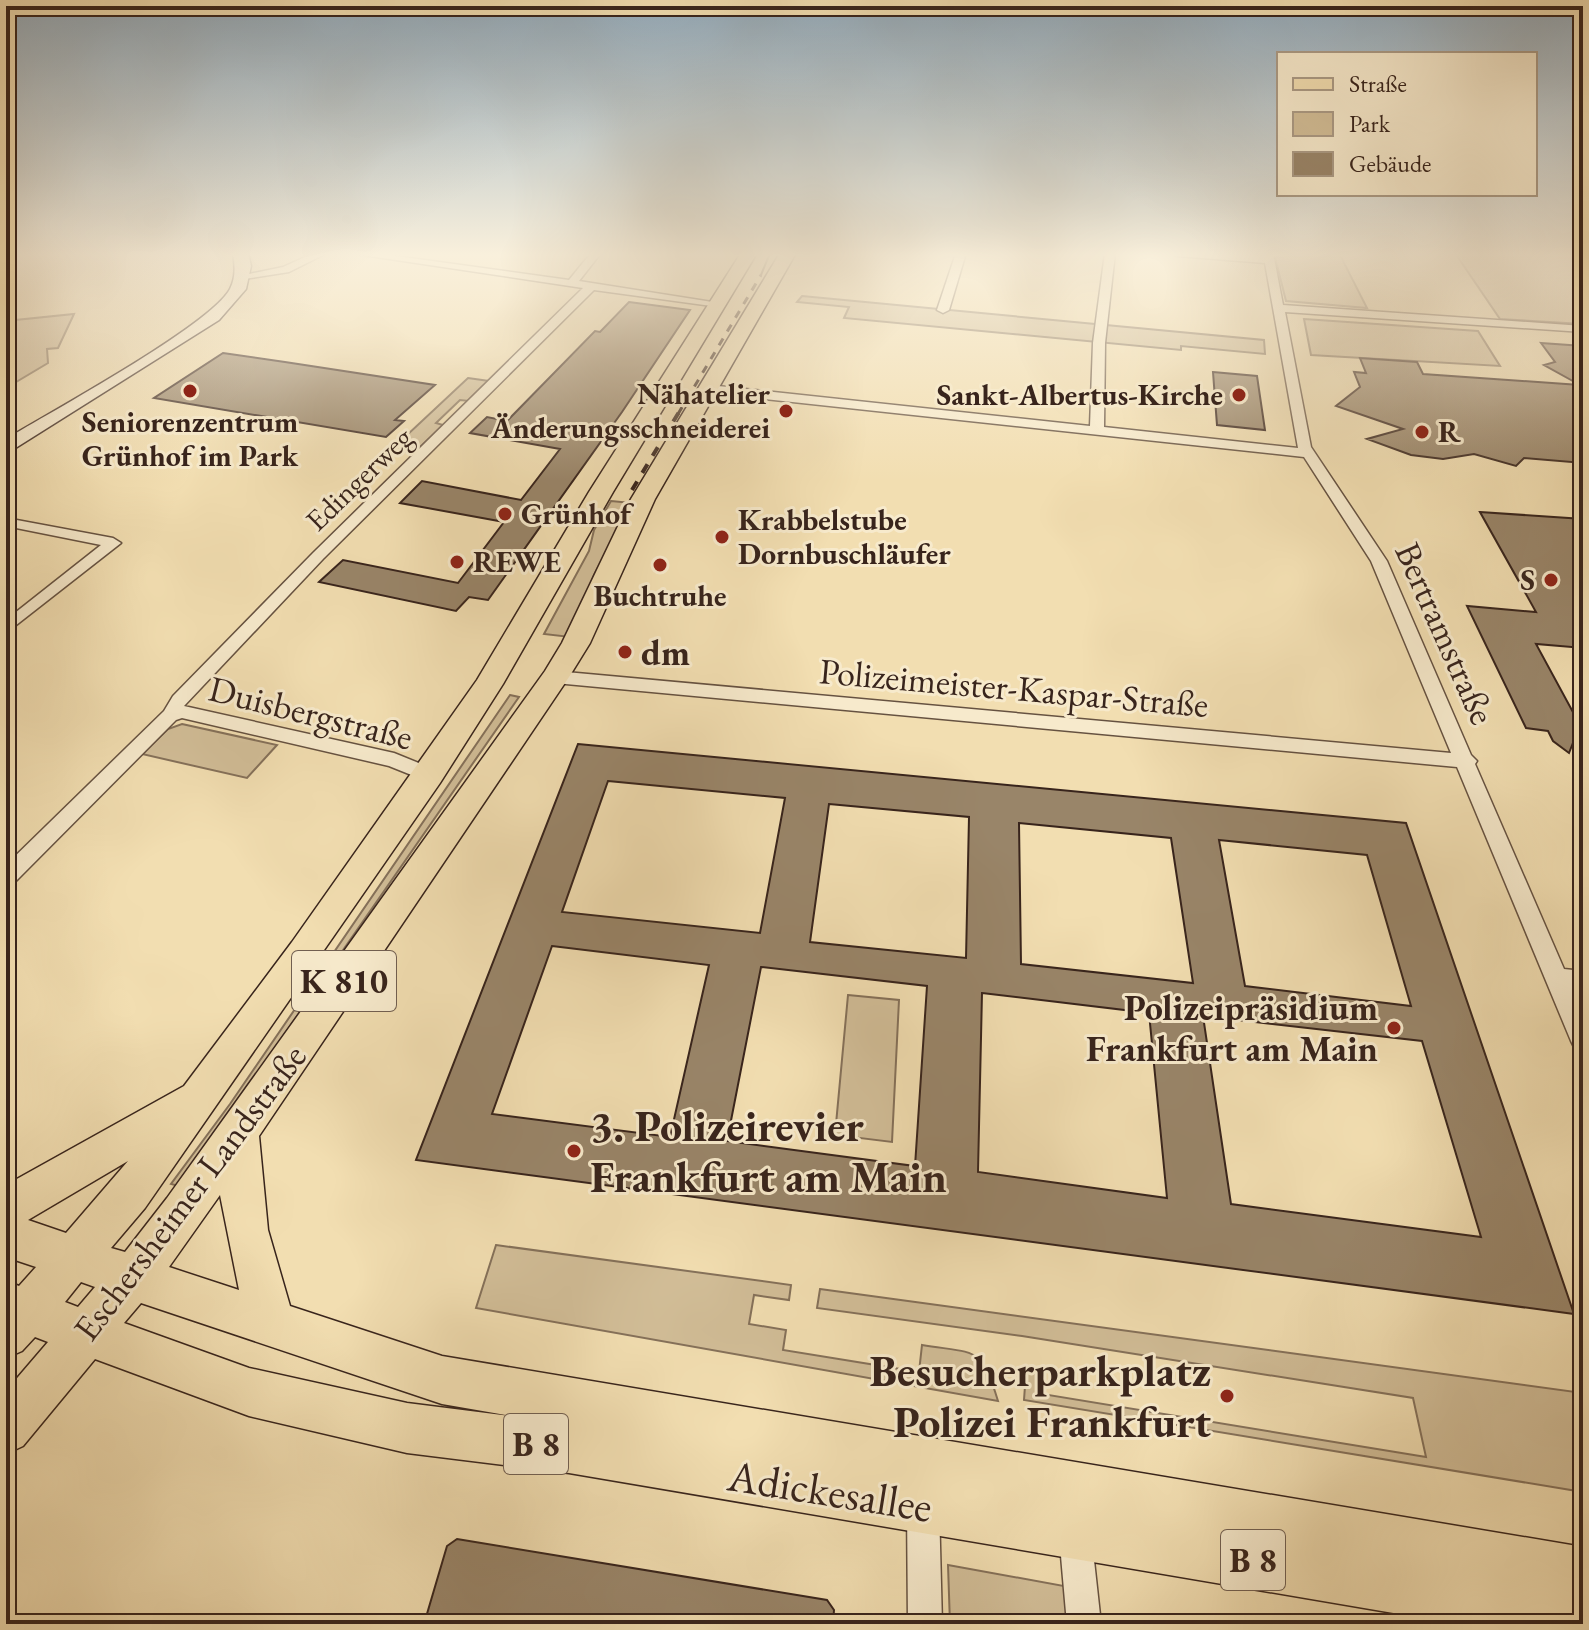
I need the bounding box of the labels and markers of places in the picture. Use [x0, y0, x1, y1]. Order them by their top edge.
place label: Nähatelier Änderungsschneiderei [490, 374, 771, 447]
place label: Sankt-Albertus-Kirche [936, 375, 1223, 414]
marker: Seniorenzentrum Grünhof im Park [181, 382, 199, 400]
marker: Sankt-Albertus-Kirche [1230, 386, 1248, 404]
place label: Seniorenzentrum Grünhof im Park [82, 402, 299, 475]
marker: Nähatelier Änderungsschneiderei [777, 402, 795, 420]
place label: R [1438, 412, 1461, 451]
marker: R [1413, 423, 1431, 441]
place label: Grünhof [521, 494, 635, 533]
place label: Krabbelstube Dornbuschläufer [738, 500, 951, 573]
marker: Grünhof [496, 505, 514, 523]
marker: Krabbelstube Dornbuschläufer [713, 528, 731, 546]
place label: REWE [473, 542, 561, 581]
marker: REWE [448, 553, 466, 571]
marker: Buchtruhe [651, 556, 669, 574]
place label: S [1520, 560, 1535, 599]
marker: S [1542, 571, 1560, 589]
place label: Buchtruhe [593, 576, 727, 615]
place label: dm [641, 629, 690, 676]
marker: dm [616, 643, 634, 661]
place label: Polizeipräsidium Frankfurt am Main [1086, 984, 1378, 1072]
marker: Polizeipräsidium Frankfurt am Main [1385, 1019, 1403, 1037]
place label: 3. Polizeirevier Frankfurt am Main [590, 1097, 947, 1205]
marker: 3. Polizeirevier Frankfurt am Main [565, 1142, 583, 1160]
place label: Besucherparkplatz Polizei Frankfurt [869, 1342, 1211, 1450]
marker: Besucherparkplatz Polizei Frankfurt [1218, 1387, 1236, 1405]

